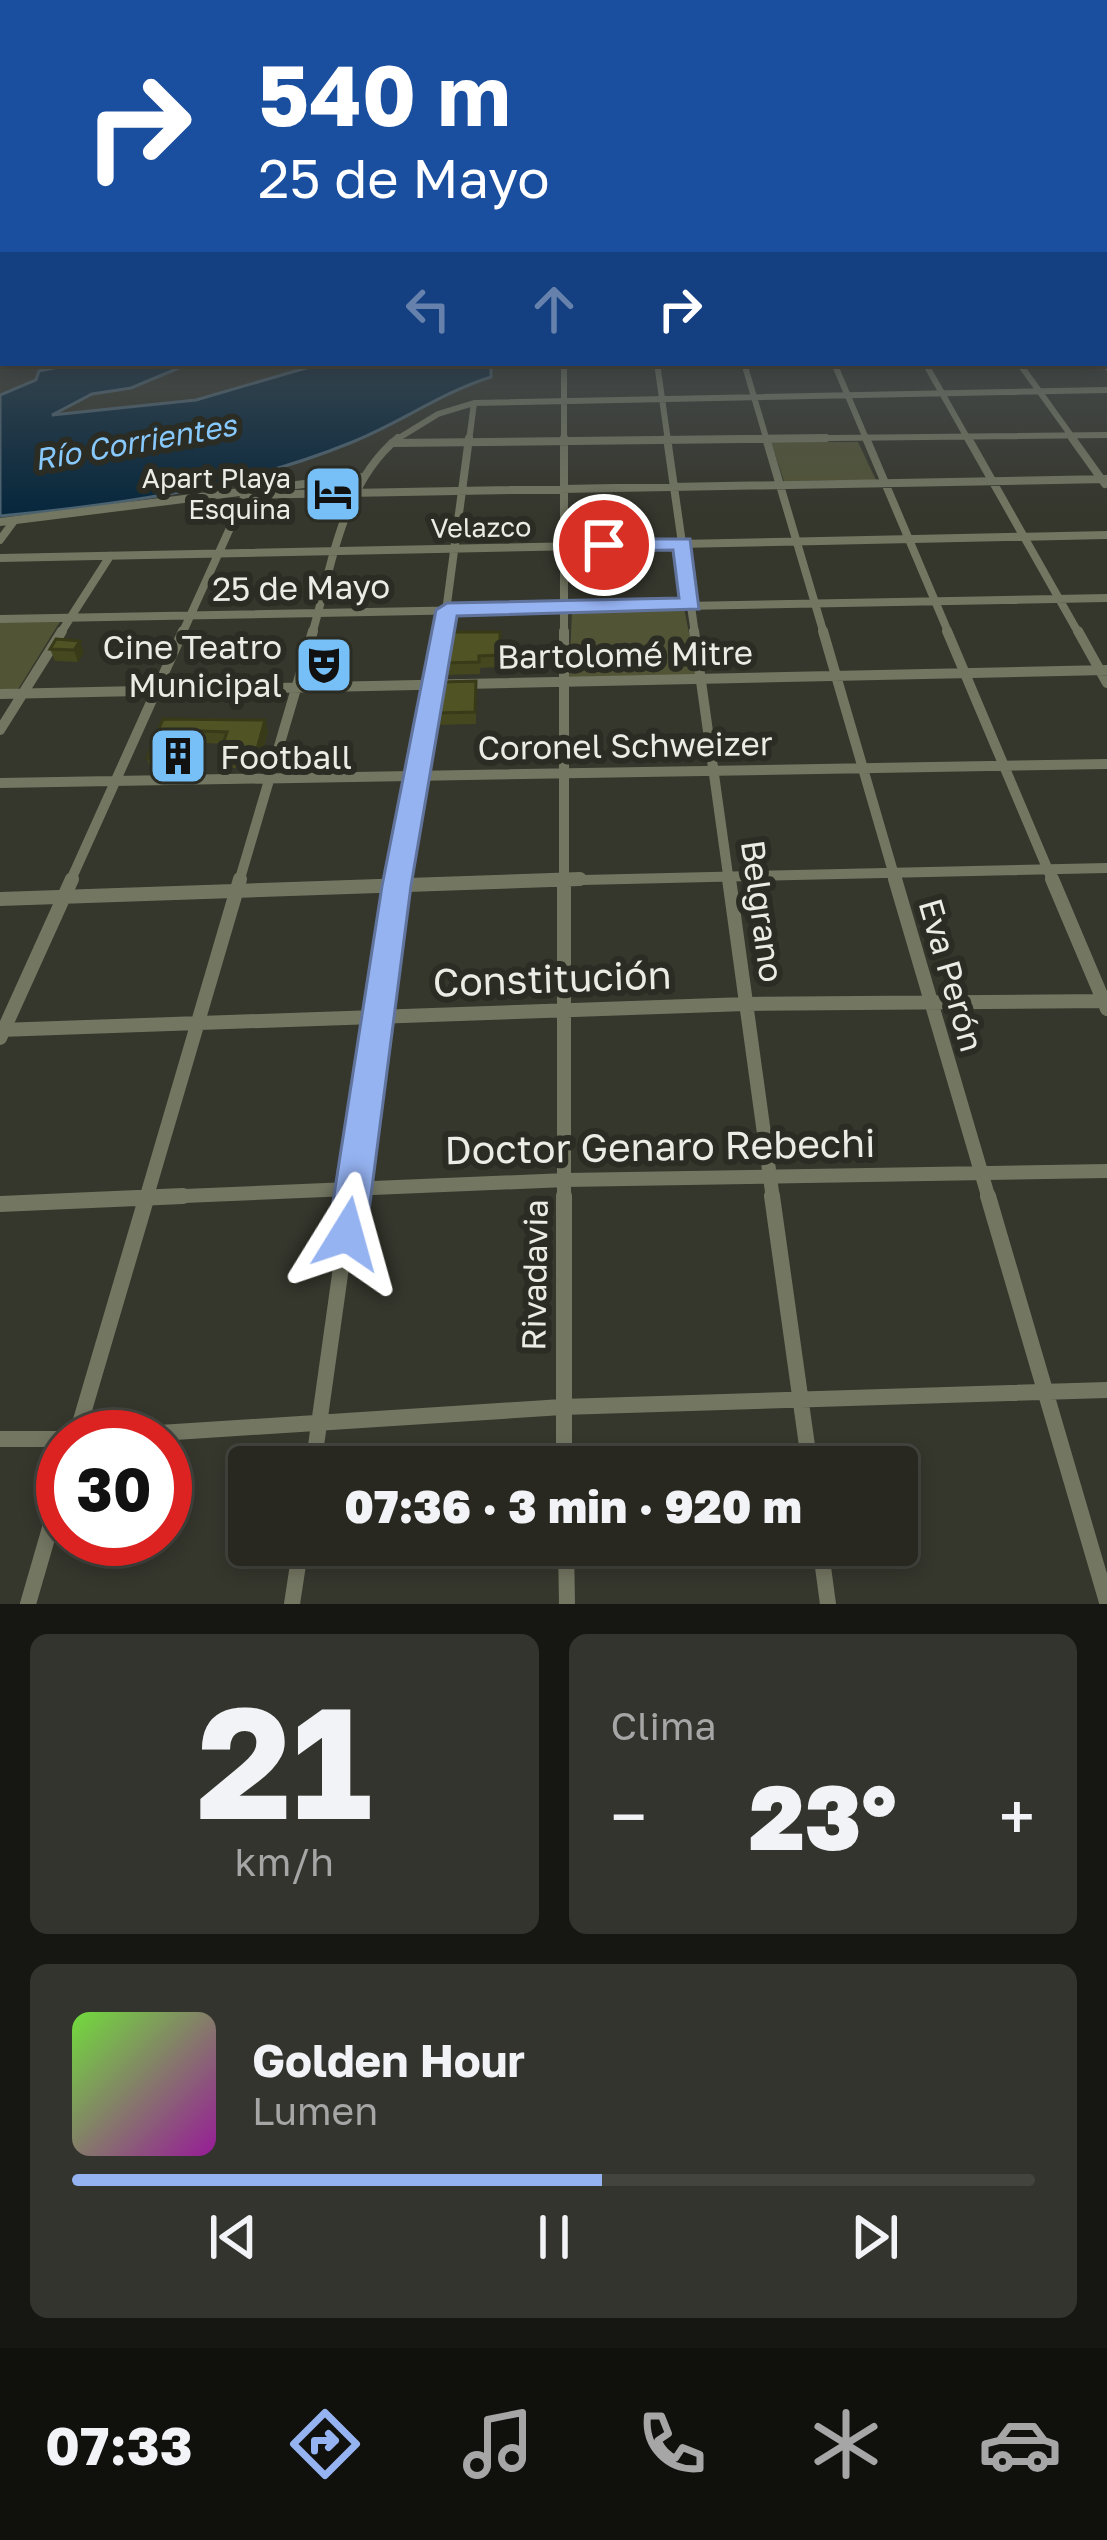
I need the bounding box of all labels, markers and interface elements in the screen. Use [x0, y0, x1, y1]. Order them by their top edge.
text: 540 m [258, 44, 511, 144]
icon: right [60, 48, 216, 204]
text: 25 de Mayo [258, 145, 550, 210]
icon: left [395, 276, 461, 342]
icon: ahead [521, 276, 587, 342]
icon: right [647, 276, 713, 342]
water label: Río Corrientes [31, 406, 240, 477]
place label: Apart Playa Esquina [142, 462, 291, 525]
hotel icon: Apart Playa Esquina [302, 463, 364, 525]
pin [553, 494, 655, 596]
street label: Velazco [430, 510, 532, 544]
icon: arrive [571, 512, 637, 578]
street label: 25 de Mayo [212, 566, 390, 608]
place label: Cine Teatro Municipal [103, 627, 282, 704]
street label: Bartolomé Mitre [497, 632, 753, 676]
theatre icon: Cine Teatro Municipal [293, 634, 355, 696]
street label: Coronel Schweizer [477, 723, 773, 767]
building icon: Football [147, 725, 209, 787]
place label: Football [220, 737, 352, 776]
street label: Belgrano [734, 837, 792, 985]
street label: Eva Perón [912, 894, 992, 1056]
street label: Constitución [432, 950, 672, 1006]
street label: Doctor Genaro Rebechi [444, 1119, 876, 1173]
position arrow [284, 1171, 410, 1297]
street label: Rivadavia [513, 1199, 555, 1351]
speed limit sign: 30 [36, 1410, 192, 1566]
text: 07:36 · 3 min · 920 m [344, 1479, 802, 1533]
text: 21 [197, 1666, 372, 1853]
text: Clima [611, 1702, 717, 1749]
text: 23° [749, 1762, 897, 1870]
text: − [611, 1776, 647, 1856]
text: + [999, 1776, 1035, 1856]
text: km/h [235, 1838, 334, 1885]
text: Golden Hour [252, 2033, 525, 2087]
text: Lumen [252, 2087, 378, 2134]
icon: previous [200, 2204, 266, 2270]
icon: pause [521, 2204, 587, 2270]
icon: next [842, 2204, 908, 2270]
icon: directions [283, 2402, 367, 2486]
icon: music [456, 2402, 540, 2486]
icon: phone [630, 2402, 714, 2486]
icon: climate [804, 2402, 888, 2486]
icon: car [978, 2402, 1062, 2486]
text: 07:33 [45, 2412, 193, 2477]

